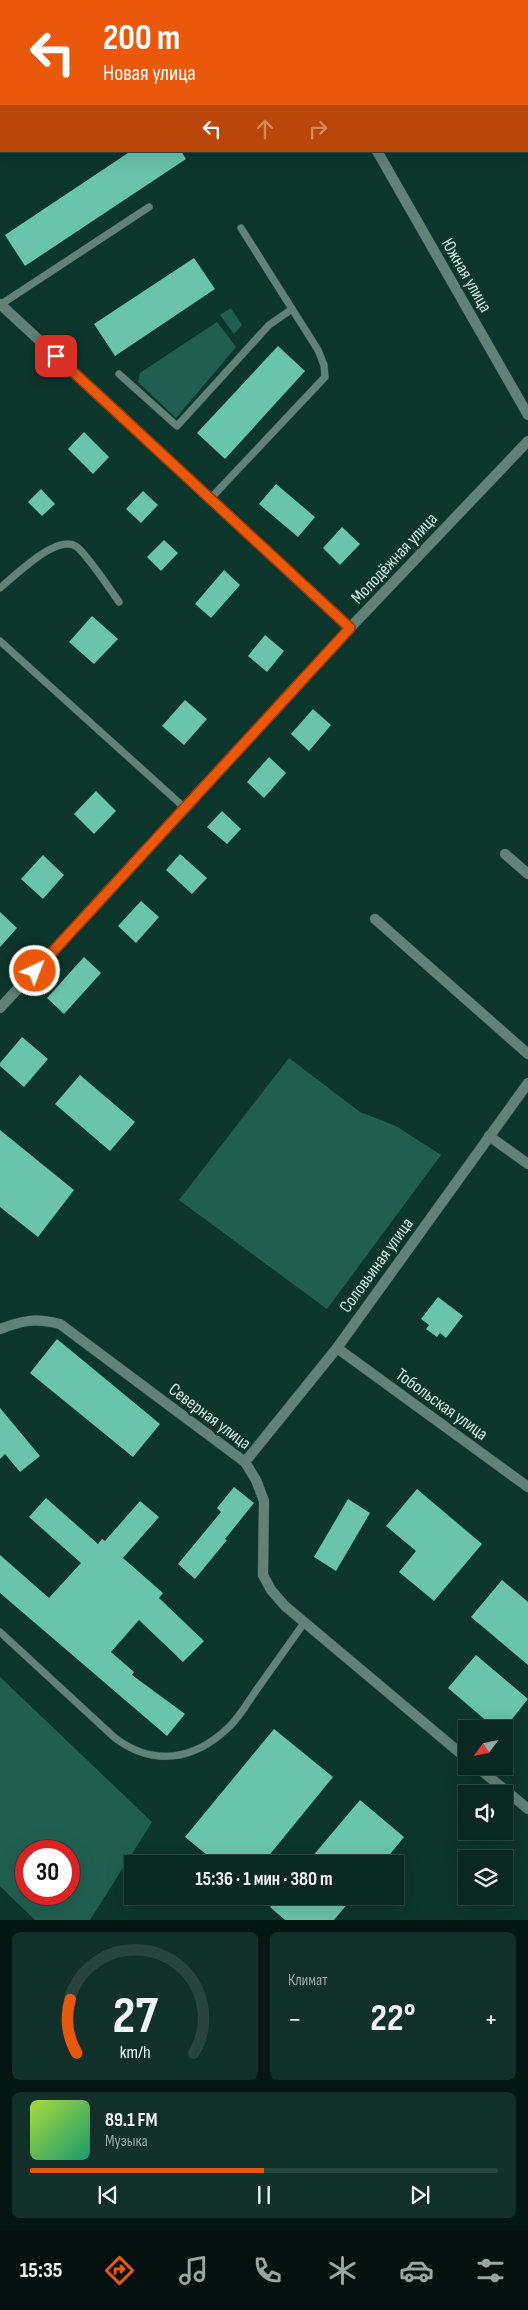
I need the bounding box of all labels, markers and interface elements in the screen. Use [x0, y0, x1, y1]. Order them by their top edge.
text: 200 m [103, 17, 180, 60]
icon: left [20, 20, 85, 85]
text: Новая улица [103, 60, 196, 87]
icon: left [198, 115, 226, 143]
icon: ahead [251, 115, 279, 143]
icon: right [304, 115, 332, 143]
street label: Южная улица [437, 235, 496, 316]
pin [35, 335, 77, 377]
icon: arrive [42, 342, 70, 370]
street label: Молодёжная улица [347, 508, 442, 608]
position arrow [8, 944, 60, 996]
street label: Соловьиная улица [335, 1214, 418, 1317]
street label: Тобольская улица [392, 1364, 492, 1445]
street label: Северная улица [164, 1379, 255, 1454]
north arrow [458, 1720, 512, 1775]
map controls [458, 1720, 513, 1905]
button: sound [458, 1785, 513, 1840]
speed limit sign: 30 [15, 1840, 80, 1905]
button: layers [458, 1850, 513, 1905]
text: 15:36 · 1 мин · 380 m [195, 1868, 333, 1891]
text: Климат [288, 1971, 328, 1990]
text: 27 [112, 1985, 158, 2048]
text: 22° [370, 1996, 416, 2041]
text: − [288, 2003, 302, 2036]
text: + [484, 2003, 498, 2036]
text: km/h [120, 2042, 150, 2063]
text: 89.1 FM [105, 2109, 158, 2132]
text: Музыка [105, 2132, 148, 2151]
icon: previous [94, 2181, 122, 2209]
icon: pause [250, 2181, 278, 2209]
icon: next [406, 2181, 434, 2209]
icon: directions [102, 2253, 137, 2288]
icon: music [176, 2253, 211, 2288]
icon: phone [250, 2253, 285, 2288]
icon: climate [325, 2253, 360, 2288]
icon: car [399, 2253, 434, 2288]
icon: filters [473, 2253, 508, 2288]
text: 15:35 [20, 2257, 62, 2284]

